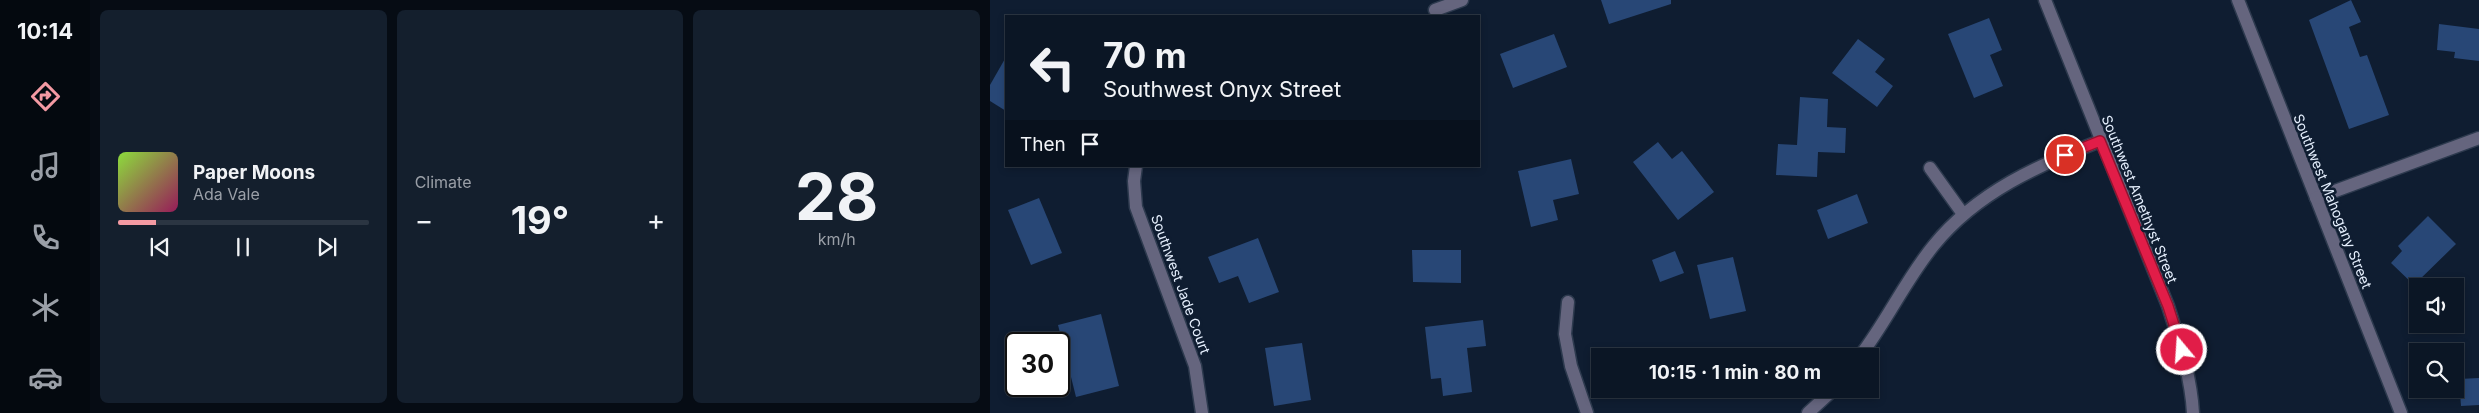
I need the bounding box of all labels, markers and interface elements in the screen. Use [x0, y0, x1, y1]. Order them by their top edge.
text: 10:14 [17, 18, 73, 44]
text: 70 m [1103, 34, 1187, 76]
icon: left [1020, 35, 1085, 100]
text: Southwest Onyx Street [1103, 76, 1341, 102]
icon: directions [28, 79, 63, 114]
street label: Southwest Mahogany Street [2290, 111, 2376, 291]
street label: Southwest Amethyst Street [2098, 112, 2182, 286]
icon: arrive [1076, 130, 1104, 158]
text: Then [1020, 133, 1066, 156]
pin [2044, 134, 2086, 176]
icon: arrive [2051, 141, 2079, 169]
icon: music [28, 149, 63, 184]
text: 28 [795, 157, 878, 236]
text: Paper Moons [193, 161, 315, 184]
text: Climate [415, 172, 472, 192]
text: Ada Vale [193, 184, 260, 204]
text: 19° [511, 197, 569, 243]
text: − [415, 203, 433, 237]
text: + [647, 203, 665, 237]
street label: Southwest Jade Court [1148, 212, 1214, 357]
icon: phone [28, 220, 63, 255]
text: km/h [818, 229, 856, 249]
icon: previous [146, 233, 174, 261]
icon: pause [229, 233, 257, 261]
icon: next [313, 233, 341, 261]
map controls [2409, 278, 2464, 398]
button: sound [2409, 278, 2464, 333]
icon: climate [28, 290, 63, 325]
position arrow [2155, 323, 2207, 375]
speed limit sign: 30 [1005, 332, 1070, 397]
button: search [2409, 343, 2464, 398]
icon: car [28, 360, 63, 395]
text: 10:15 · 1 min · 80 m [1649, 361, 1821, 384]

